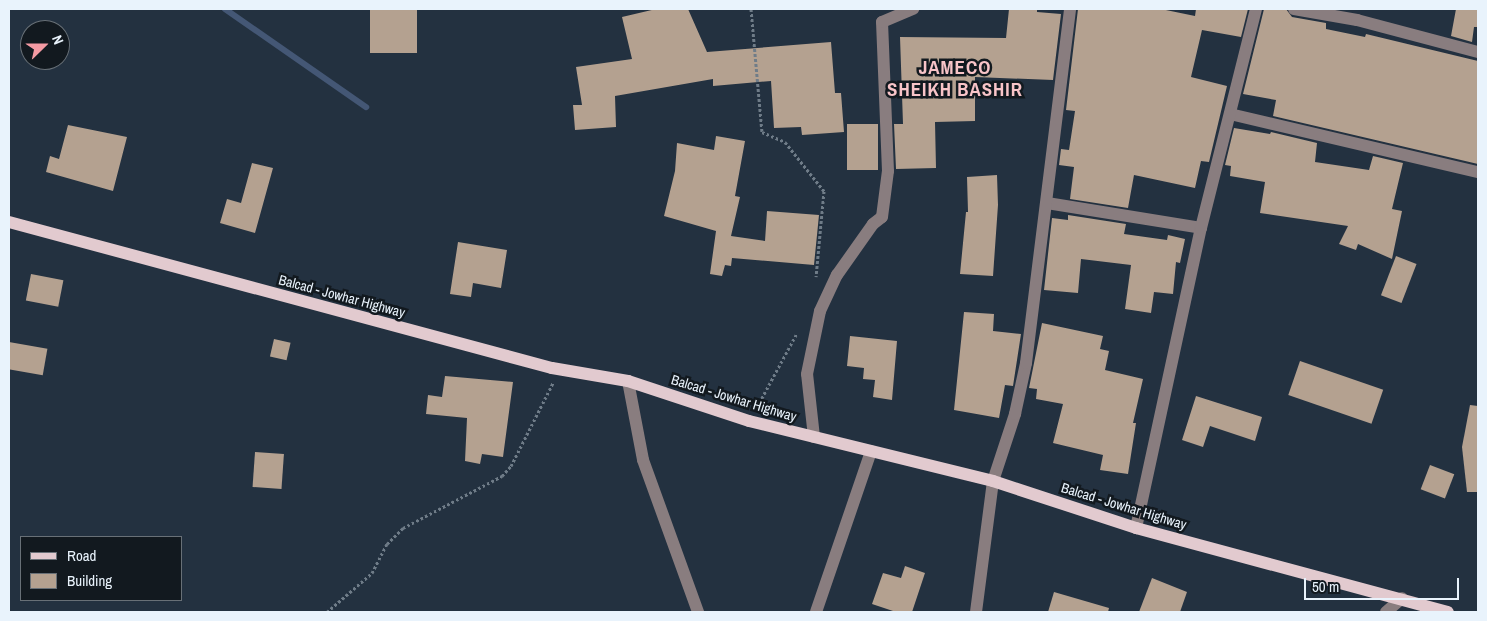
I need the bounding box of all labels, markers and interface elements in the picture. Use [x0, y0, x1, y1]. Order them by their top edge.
north arrow [20, 20, 70, 70]
text: N [48, 33, 68, 47]
district label: JAMECO SHEIKH BASHIR [885, 57, 1025, 101]
street label: Balcad - Jowhar Highway [277, 271, 407, 321]
street label: Balcad - Jowhar Highway [669, 371, 799, 425]
street label: Balcad - Jowhar Highway [1059, 479, 1189, 533]
legend [20, 536, 182, 601]
text: Road [67, 545, 96, 566]
scale bar [1307, 568, 1462, 600]
text: Building [67, 570, 112, 591]
text: 50 m [1312, 576, 1339, 597]

